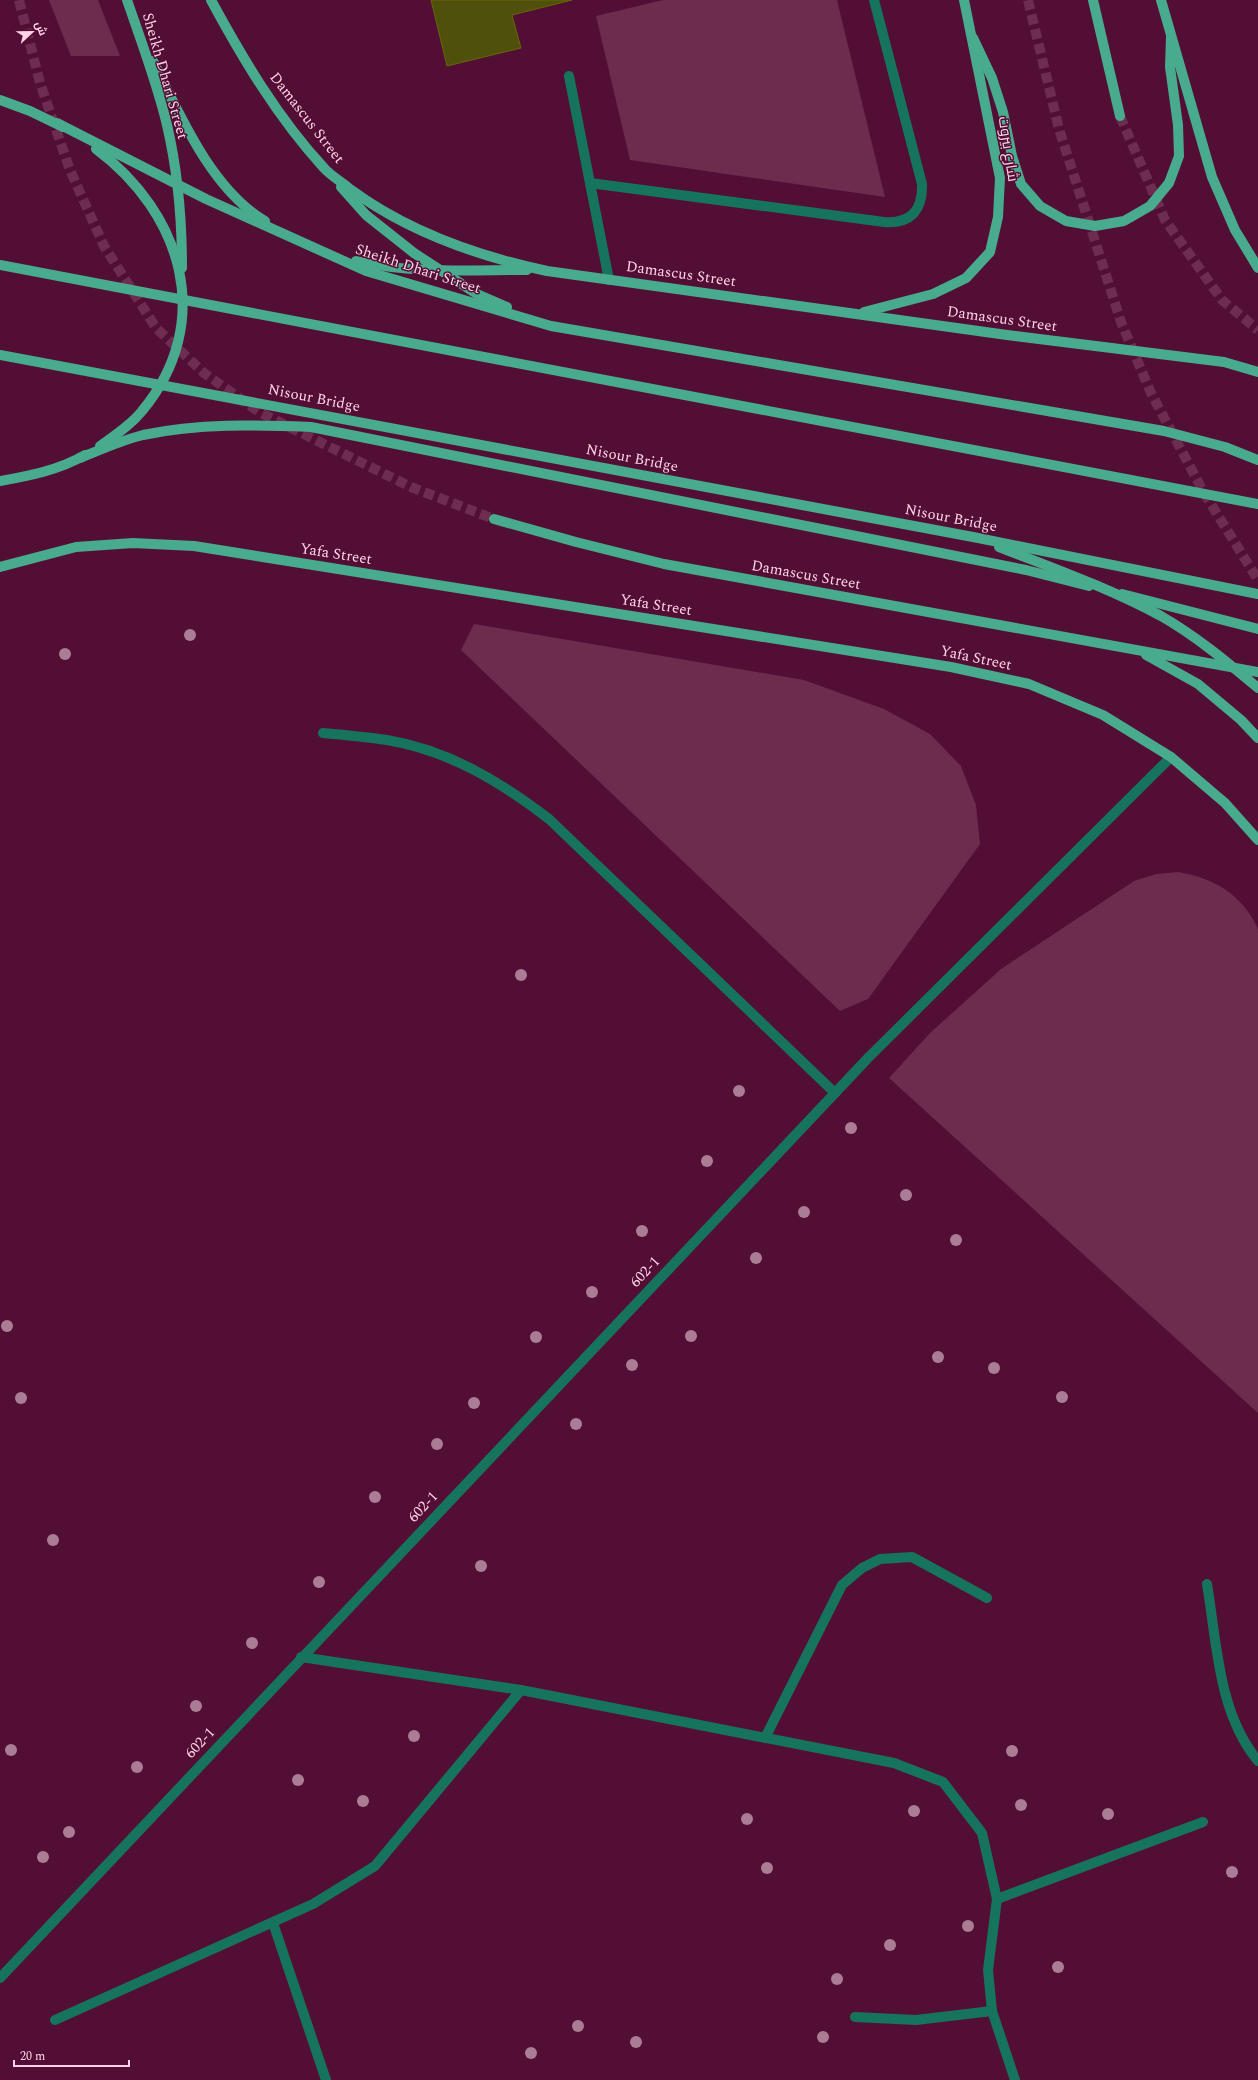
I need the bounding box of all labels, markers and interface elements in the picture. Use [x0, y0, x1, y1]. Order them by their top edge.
street label: Sheikh Dhari Street [136, 10, 194, 142]
north arrow [12, 12, 52, 52]
text: ش [30, 19, 51, 38]
street label: Damascus Street [264, 67, 350, 169]
street label: شارع بيروت [991, 115, 1025, 183]
street label: Sheikh Dhari Street [352, 238, 484, 300]
street label: Damascus Street [625, 255, 737, 293]
street label: Damascus Street [946, 300, 1058, 338]
street label: Nisour Bridge [266, 378, 362, 418]
street label: Nisour Bridge [584, 438, 680, 478]
street label: Nisour Bridge [903, 498, 999, 538]
street label: Yafa Street [298, 537, 374, 571]
street label: Damascus Street [749, 554, 863, 596]
street label: Yafa Street [618, 588, 694, 622]
street label: Yafa Street [938, 639, 1014, 677]
street label: 602-1 [624, 1251, 666, 1293]
street label: 602-1 [402, 1486, 444, 1528]
street label: 602-1 [179, 1722, 221, 1764]
scale bar [14, 2042, 129, 2068]
text: 20 m [20, 2047, 45, 2066]

